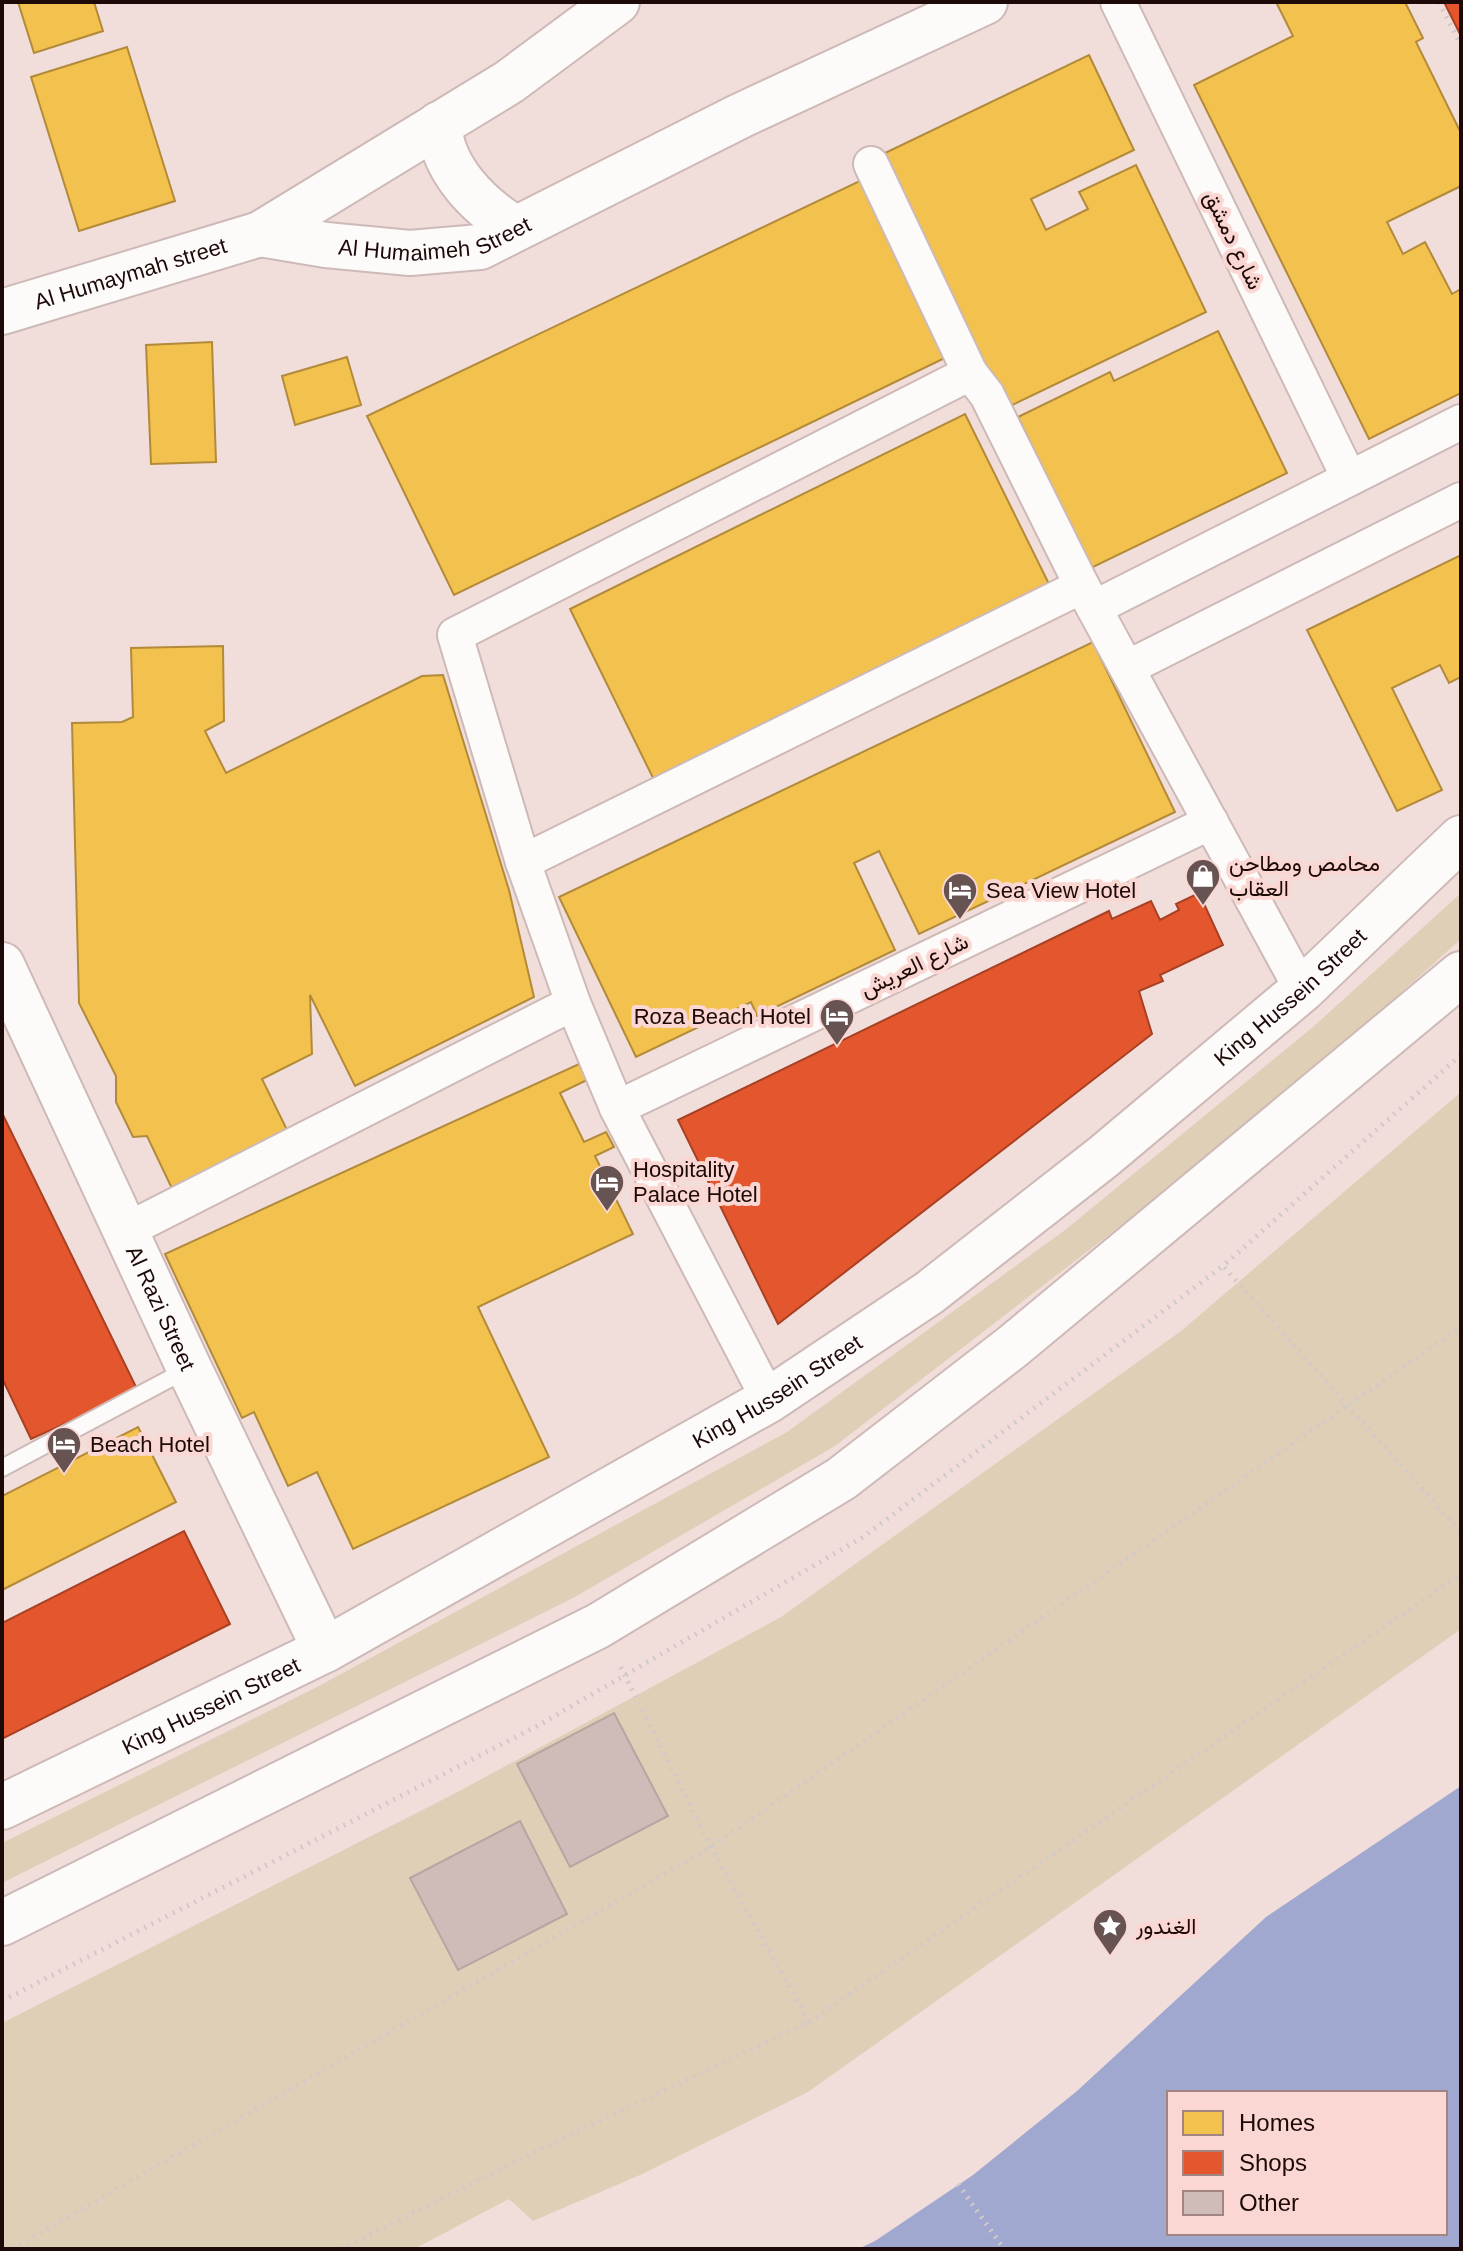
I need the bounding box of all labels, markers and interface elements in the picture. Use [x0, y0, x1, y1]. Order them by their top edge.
street label: شارع دمشق [1197, 187, 1268, 294]
street label: Al Humaimeh Street [337, 212, 535, 266]
street label: Al Humaymah street [31, 233, 229, 315]
place label: محامص ومطاحن العقاب [1229, 851, 1380, 901]
shop icon: محامص ومطاحن العقاب [1184, 857, 1222, 907]
hotel icon: Sea View Hotel [941, 871, 979, 921]
place label: Sea View Hotel [986, 878, 1136, 903]
street label: King Hussein Street [1209, 924, 1371, 1071]
street label: شارع العريش [856, 929, 973, 1004]
hotel icon: Roza Beach Hotel [818, 997, 856, 1047]
place label: Roza Beach Hotel [634, 1004, 811, 1029]
place label: Hospitality Palace Hotel [633, 1157, 758, 1207]
hotel icon: Hospitality Palace Hotel [588, 1163, 626, 1213]
street label: Al Razi Street [121, 1242, 200, 1374]
street label: King Hussein Street [688, 1330, 867, 1454]
hotel icon: Beach Hotel [45, 1425, 83, 1475]
place label: Beach Hotel [90, 1432, 210, 1457]
street label: King Hussein Street [118, 1652, 304, 1760]
place icon: الغندور [1091, 1907, 1129, 1957]
place label: الغندور [1135, 1914, 1196, 1940]
legend [1167, 2091, 1447, 2235]
text: Homes [1239, 2109, 1315, 2136]
text: Shops [1239, 2149, 1307, 2176]
text: Other [1239, 2189, 1299, 2216]

